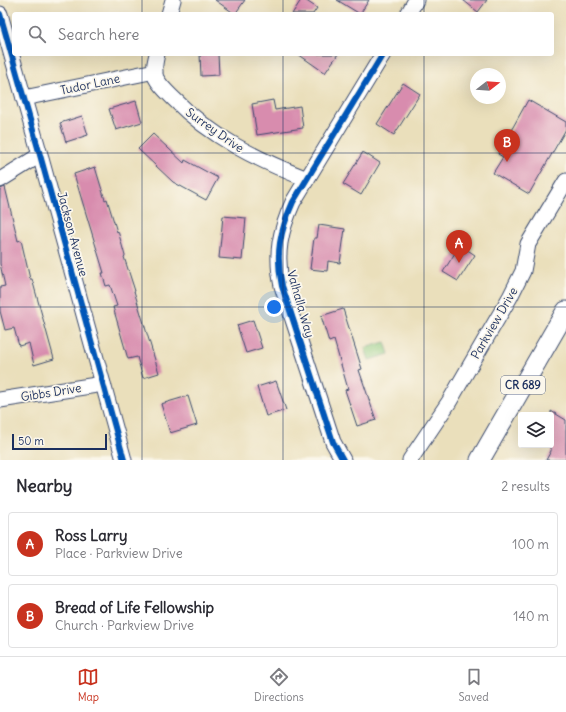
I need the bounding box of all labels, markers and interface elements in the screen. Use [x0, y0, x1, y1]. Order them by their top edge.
search box [12, 12, 554, 56]
icon: search [26, 23, 48, 45]
text: Search here [58, 25, 139, 44]
north arrow [470, 68, 506, 104]
street label: Tudor Lane [59, 70, 121, 98]
street label: Surrey Drive [183, 104, 247, 156]
pin: B [494, 129, 520, 162]
street label: Jackson Avenue [54, 190, 92, 278]
pin: A [446, 230, 472, 263]
street label: Valhalla Way [284, 269, 318, 339]
street label: Parkview Drive [467, 284, 521, 362]
your location [264, 297, 284, 317]
road number: CR 689 [501, 376, 545, 394]
street label: Gibbs Drive [20, 380, 82, 404]
map controls [518, 412, 554, 448]
button: layers [518, 412, 554, 448]
scale bar [12, 432, 107, 451]
text: 50 m [18, 434, 44, 448]
text: Nearby [16, 475, 72, 497]
text: 2 results [501, 478, 550, 495]
text: Ross Larry [55, 526, 127, 545]
text: A [26, 536, 34, 553]
text: 100 m [512, 536, 549, 553]
text: Place · Parkview Drive [55, 545, 183, 562]
text: Bread of Life Fellowship [55, 598, 214, 617]
text: B [26, 608, 34, 625]
text: 140 m [513, 608, 549, 625]
text: Church · Parkview Drive [55, 617, 194, 634]
tab: Map [77, 666, 99, 704]
tab: Directions [254, 666, 304, 704]
tab: Saved [458, 666, 489, 704]

